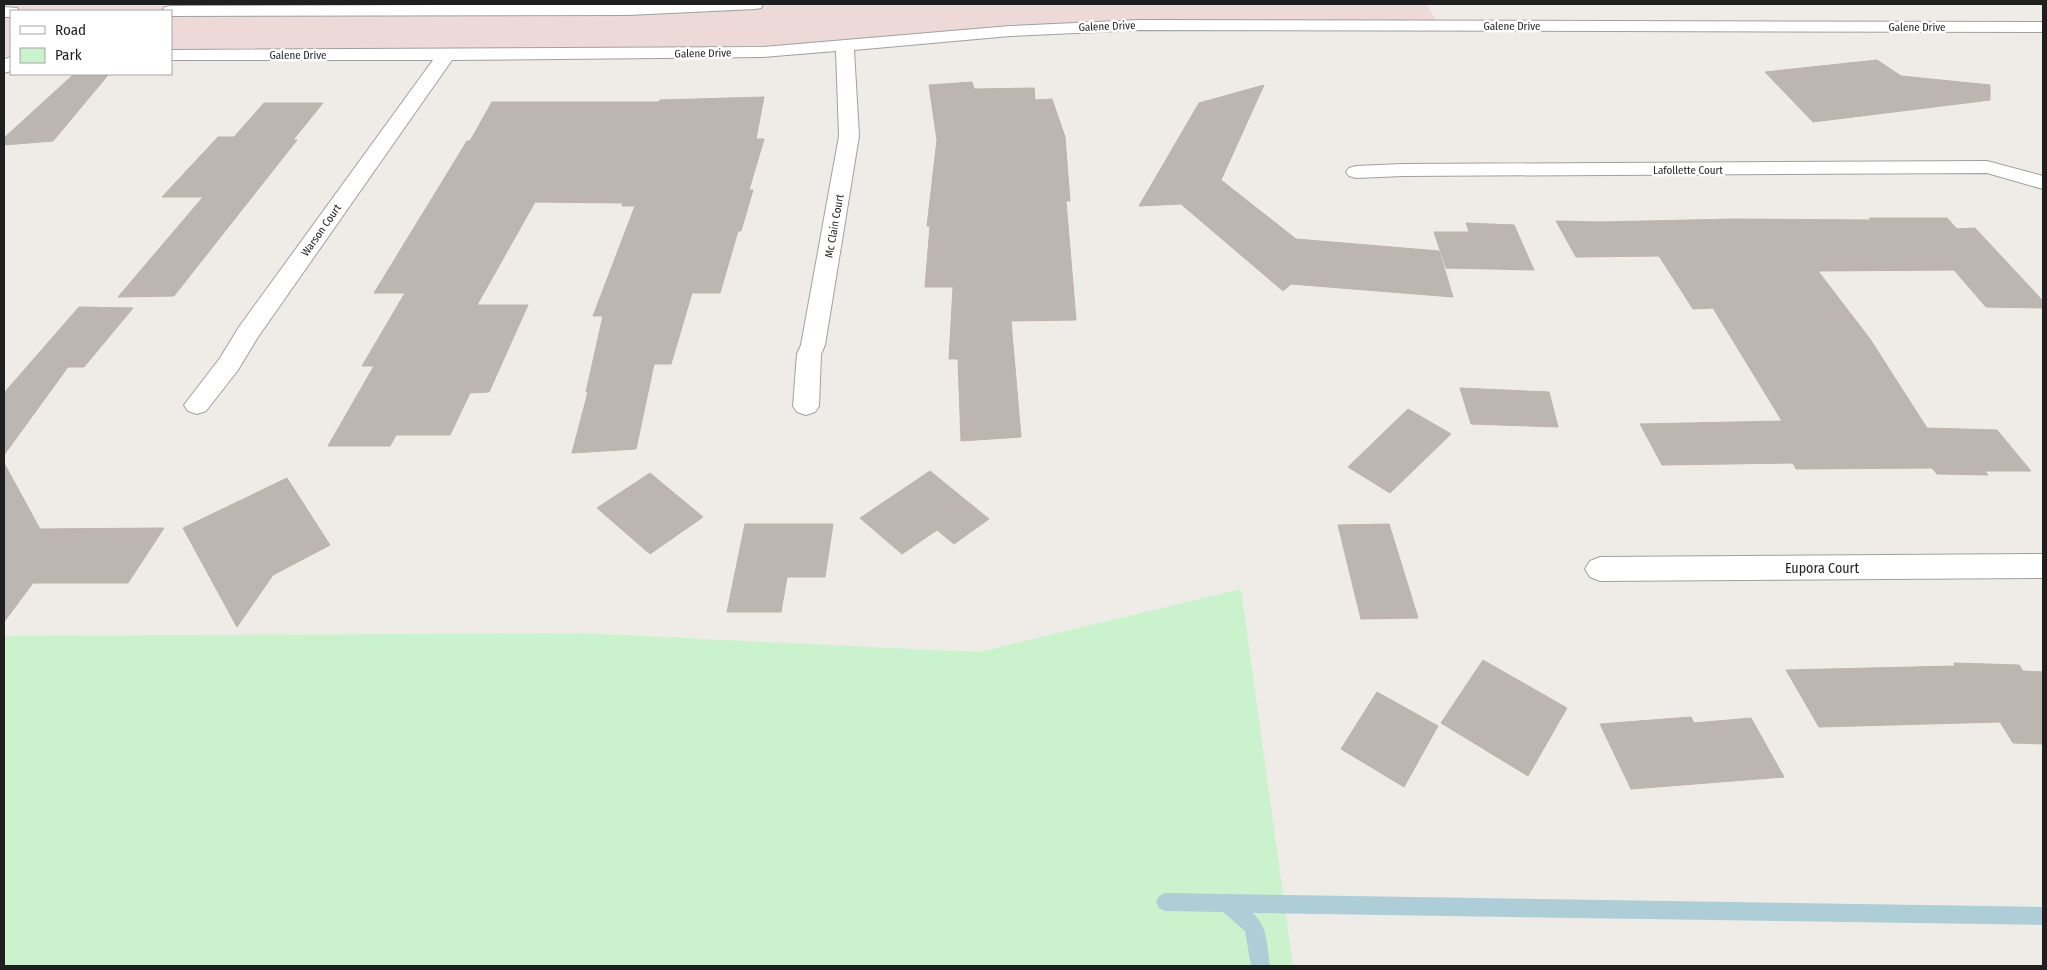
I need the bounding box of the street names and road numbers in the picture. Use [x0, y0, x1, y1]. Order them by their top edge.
street label: Galene Drive [1078, 19, 1136, 34]
street label: Galene Drive [1484, 20, 1540, 33]
street label: Galene Drive [1889, 21, 1945, 34]
street label: Galene Drive [674, 47, 732, 60]
street label: Galene Drive [270, 49, 326, 62]
street label: Lafollette Court [1653, 164, 1723, 177]
street label: Mc Clain Court [823, 193, 847, 259]
street label: Warson Court [299, 202, 344, 259]
street label: Eupora Court [1785, 560, 1859, 577]

